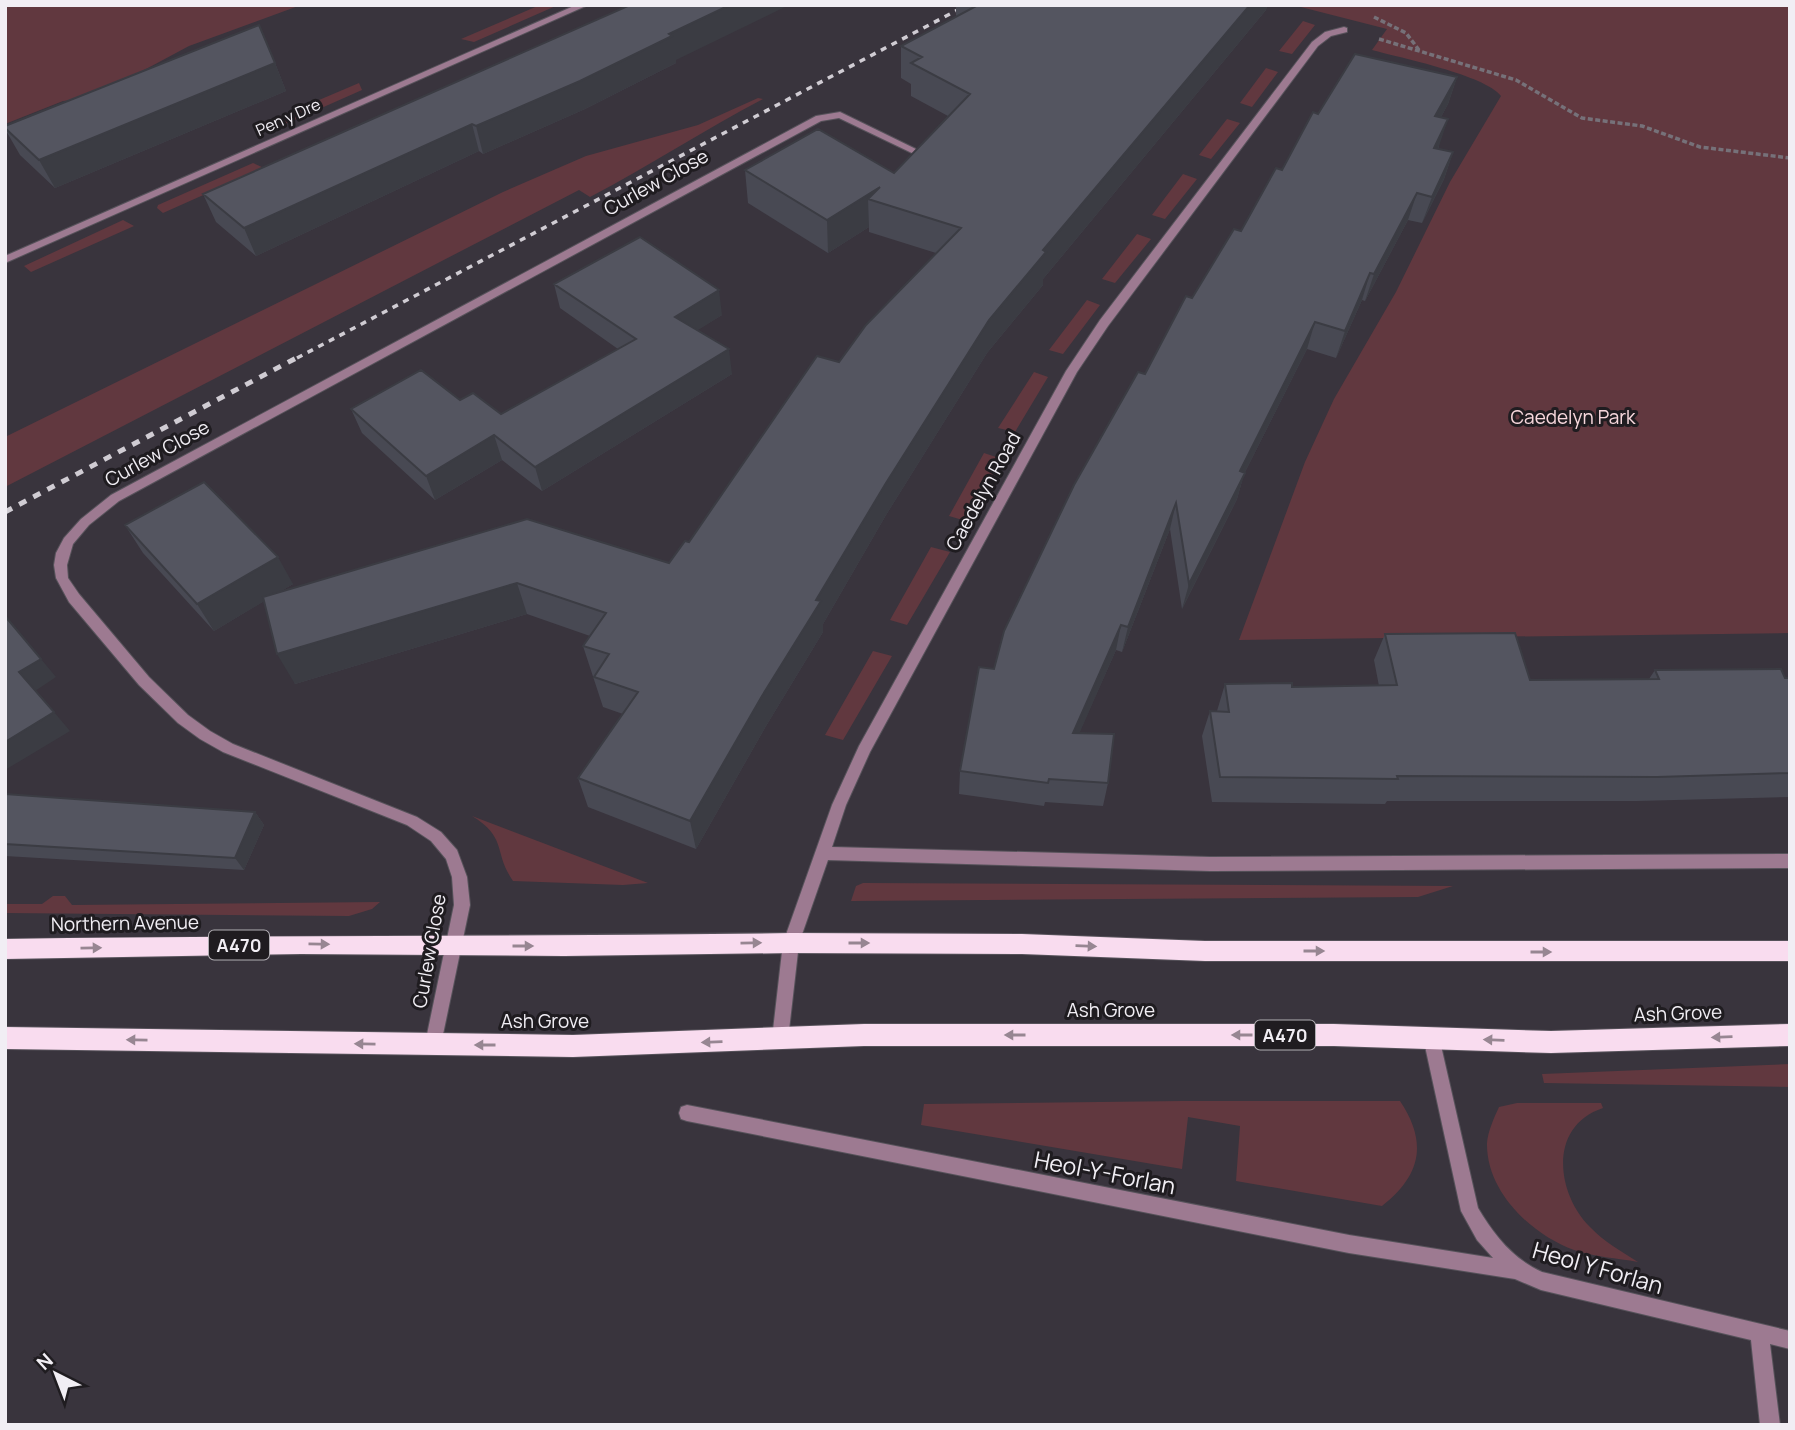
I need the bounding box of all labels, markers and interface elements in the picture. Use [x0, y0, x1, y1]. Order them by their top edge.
street label: Pen y Dre [252, 93, 324, 141]
street label: Curlew Close [599, 143, 713, 221]
park label: Caedelyn Park [1510, 404, 1636, 430]
street label: Curlew Close [100, 414, 214, 492]
street label: Caedelyn Road [940, 427, 1026, 555]
street label: Curlew Close [406, 892, 452, 1010]
street label: Northern Avenue [51, 909, 199, 937]
road number: A470 [209, 930, 269, 960]
one-way arrow [740, 937, 762, 949]
one-way arrow [848, 937, 870, 949]
one-way arrow [308, 938, 330, 950]
one-way arrow [513, 940, 535, 952]
one-way arrow [1076, 941, 1098, 952]
one-way arrow [80, 942, 102, 954]
one-way arrow [1303, 945, 1325, 957]
one-way arrow [1530, 946, 1552, 958]
street label: Ash Grove [1067, 997, 1155, 1023]
street label: Ash Grove [1633, 998, 1723, 1028]
street label: Ash Grove [501, 1008, 589, 1034]
road number: A470 [1255, 1020, 1315, 1050]
one-way arrow [1003, 1029, 1025, 1041]
one-way arrow [1231, 1029, 1253, 1041]
one-way arrow [1710, 1031, 1732, 1042]
one-way arrow [126, 1034, 148, 1046]
one-way arrow [1483, 1034, 1505, 1045]
one-way arrow [701, 1036, 723, 1047]
one-way arrow [354, 1038, 376, 1049]
one-way arrow [473, 1039, 495, 1051]
street label: Heol-Y-Forlan [1032, 1143, 1178, 1201]
street label: Heol Y Forlan [1529, 1233, 1667, 1301]
north arrow [21, 1339, 91, 1409]
text: N [31, 1347, 58, 1376]

